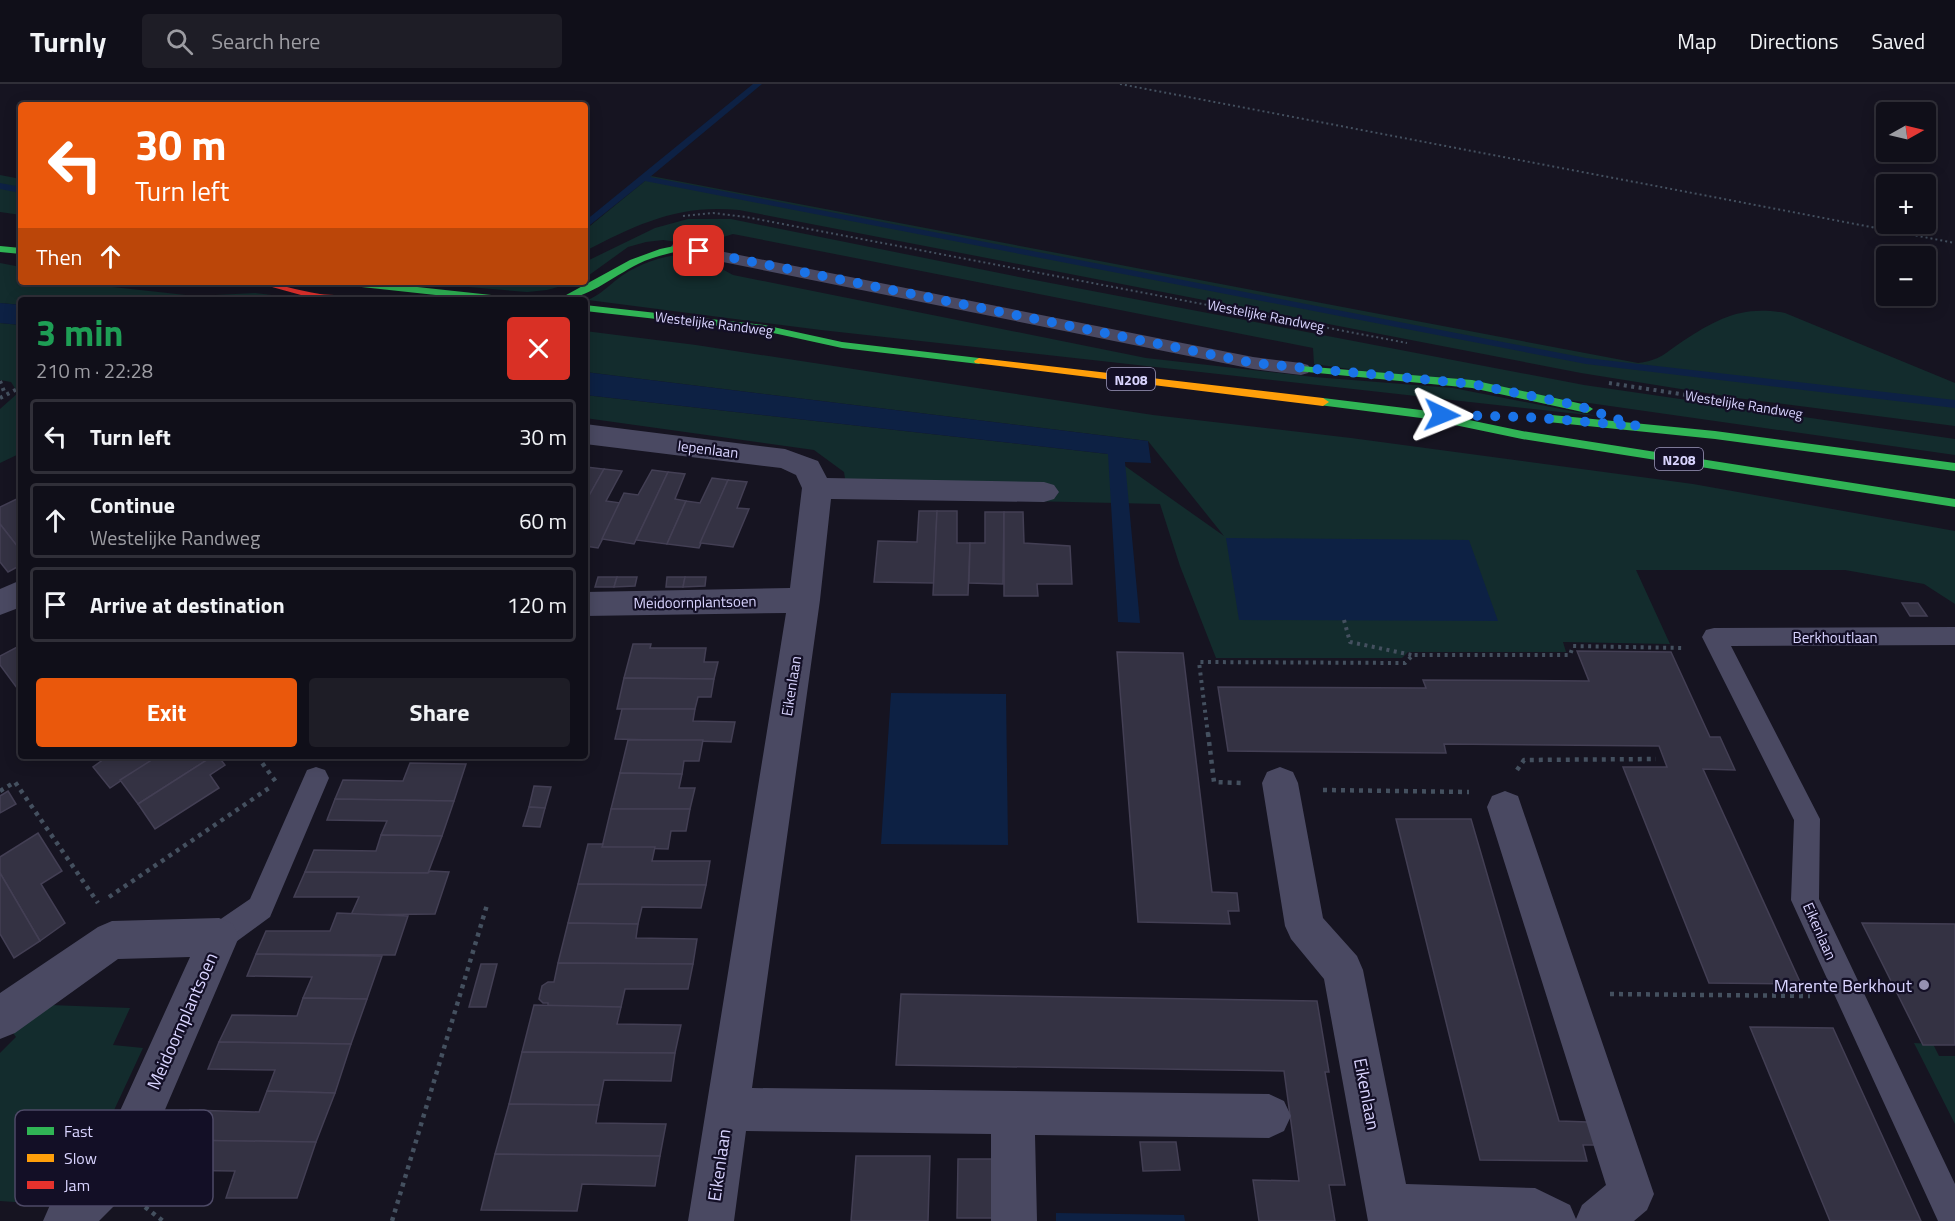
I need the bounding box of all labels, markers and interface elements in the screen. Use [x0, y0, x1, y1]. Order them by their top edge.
search box [142, 14, 562, 68]
text: Turnly [30, 20, 106, 63]
text: Search here [211, 24, 320, 58]
icon: search [163, 25, 196, 58]
text: Map [1677, 25, 1717, 57]
text: Directions [1750, 25, 1839, 57]
text: Saved [1872, 25, 1925, 57]
north arrow [1876, 102, 1936, 162]
map controls [1876, 102, 1936, 306]
text: 30 m [135, 112, 227, 176]
icon: left [36, 126, 114, 204]
text: Turn left [135, 170, 229, 211]
button: + [1876, 174, 1936, 234]
pin [673, 225, 724, 276]
icon: arrive [682, 234, 715, 267]
text: Then [36, 240, 82, 274]
icon: ahead [94, 240, 127, 273]
button: − [1876, 246, 1936, 306]
street label: Westelijke Randweg [1206, 293, 1326, 337]
text: 3 min [36, 305, 123, 360]
street label: Westelijke Randweg [654, 305, 774, 341]
button: close [507, 317, 570, 380]
text: 210 m · 22:28 [36, 355, 153, 386]
road number: N208 [1107, 368, 1155, 390]
position arrow [1410, 383, 1474, 447]
street label: Westelijke Randweg [1684, 384, 1804, 424]
icon: left [39, 420, 72, 453]
text: Turn left [90, 420, 171, 454]
text: 30 m [519, 420, 567, 454]
street label: Iepenlaan [676, 434, 740, 464]
road number: N208 [1655, 448, 1703, 470]
text: Continue [90, 488, 175, 522]
icon: ahead [39, 504, 72, 537]
text: 60 m [519, 504, 567, 538]
text: Westelijke Randweg [90, 522, 260, 553]
icon: arrive [39, 588, 72, 621]
text: Arrive at destination [90, 588, 285, 622]
text: 120 m [507, 588, 567, 622]
street label: Meidoornplantsoen [633, 589, 757, 615]
street label: Berkhoutlaan [1793, 626, 1877, 649]
street label: Eikenlaan [775, 654, 807, 718]
button: Exit [36, 678, 297, 747]
button: Share [309, 678, 570, 747]
street label: Eikenlaan [1797, 899, 1843, 963]
street label: Meidoornplantsoen [140, 948, 224, 1094]
place label: Marente Berkhout [1774, 972, 1913, 999]
marker: Marente Berkhout [1917, 978, 1931, 992]
street label: Eikenlaan [1347, 1056, 1387, 1132]
legend [15, 1110, 213, 1206]
text: Fast [64, 1119, 93, 1143]
street label: Eikenlaan [701, 1127, 737, 1203]
text: Slow [64, 1146, 97, 1170]
text: Jam [64, 1173, 90, 1197]

